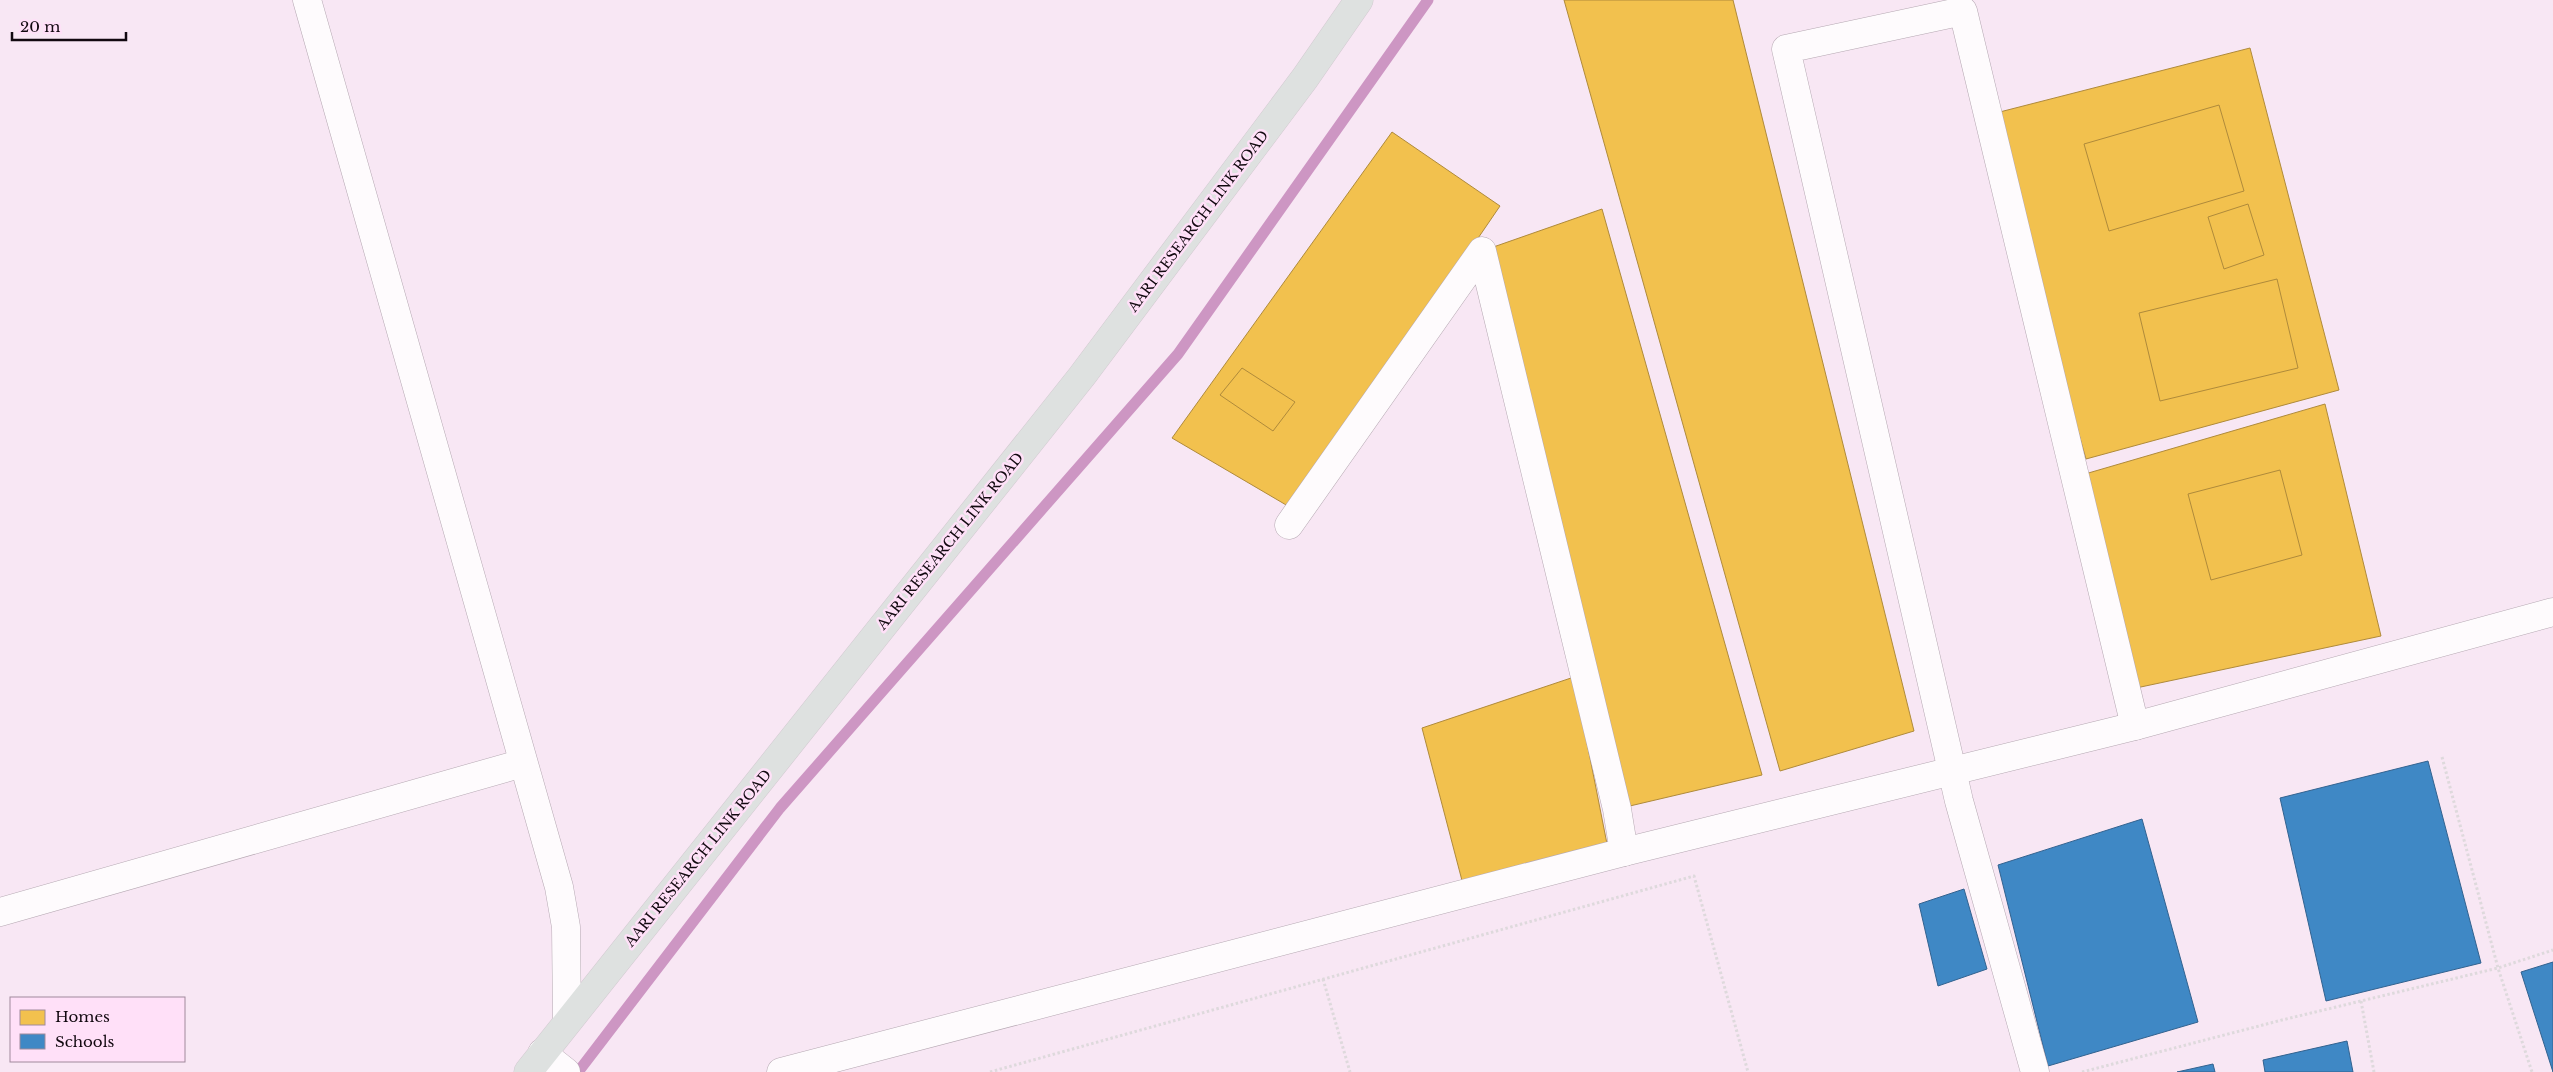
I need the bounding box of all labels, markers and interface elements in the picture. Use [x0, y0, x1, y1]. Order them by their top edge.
scale bar [12, 10, 126, 42]
text: 20 m [20, 17, 60, 36]
street label: AARI RESEARCH LINK ROAD [1123, 127, 1272, 316]
street label: AARI RESEARCH LINK ROAD [872, 449, 1027, 634]
street label: AARI RESEARCH LINK ROAD [620, 766, 775, 951]
legend [10, 997, 185, 1062]
text: Homes [55, 1007, 110, 1026]
text: Schools [55, 1032, 115, 1051]

